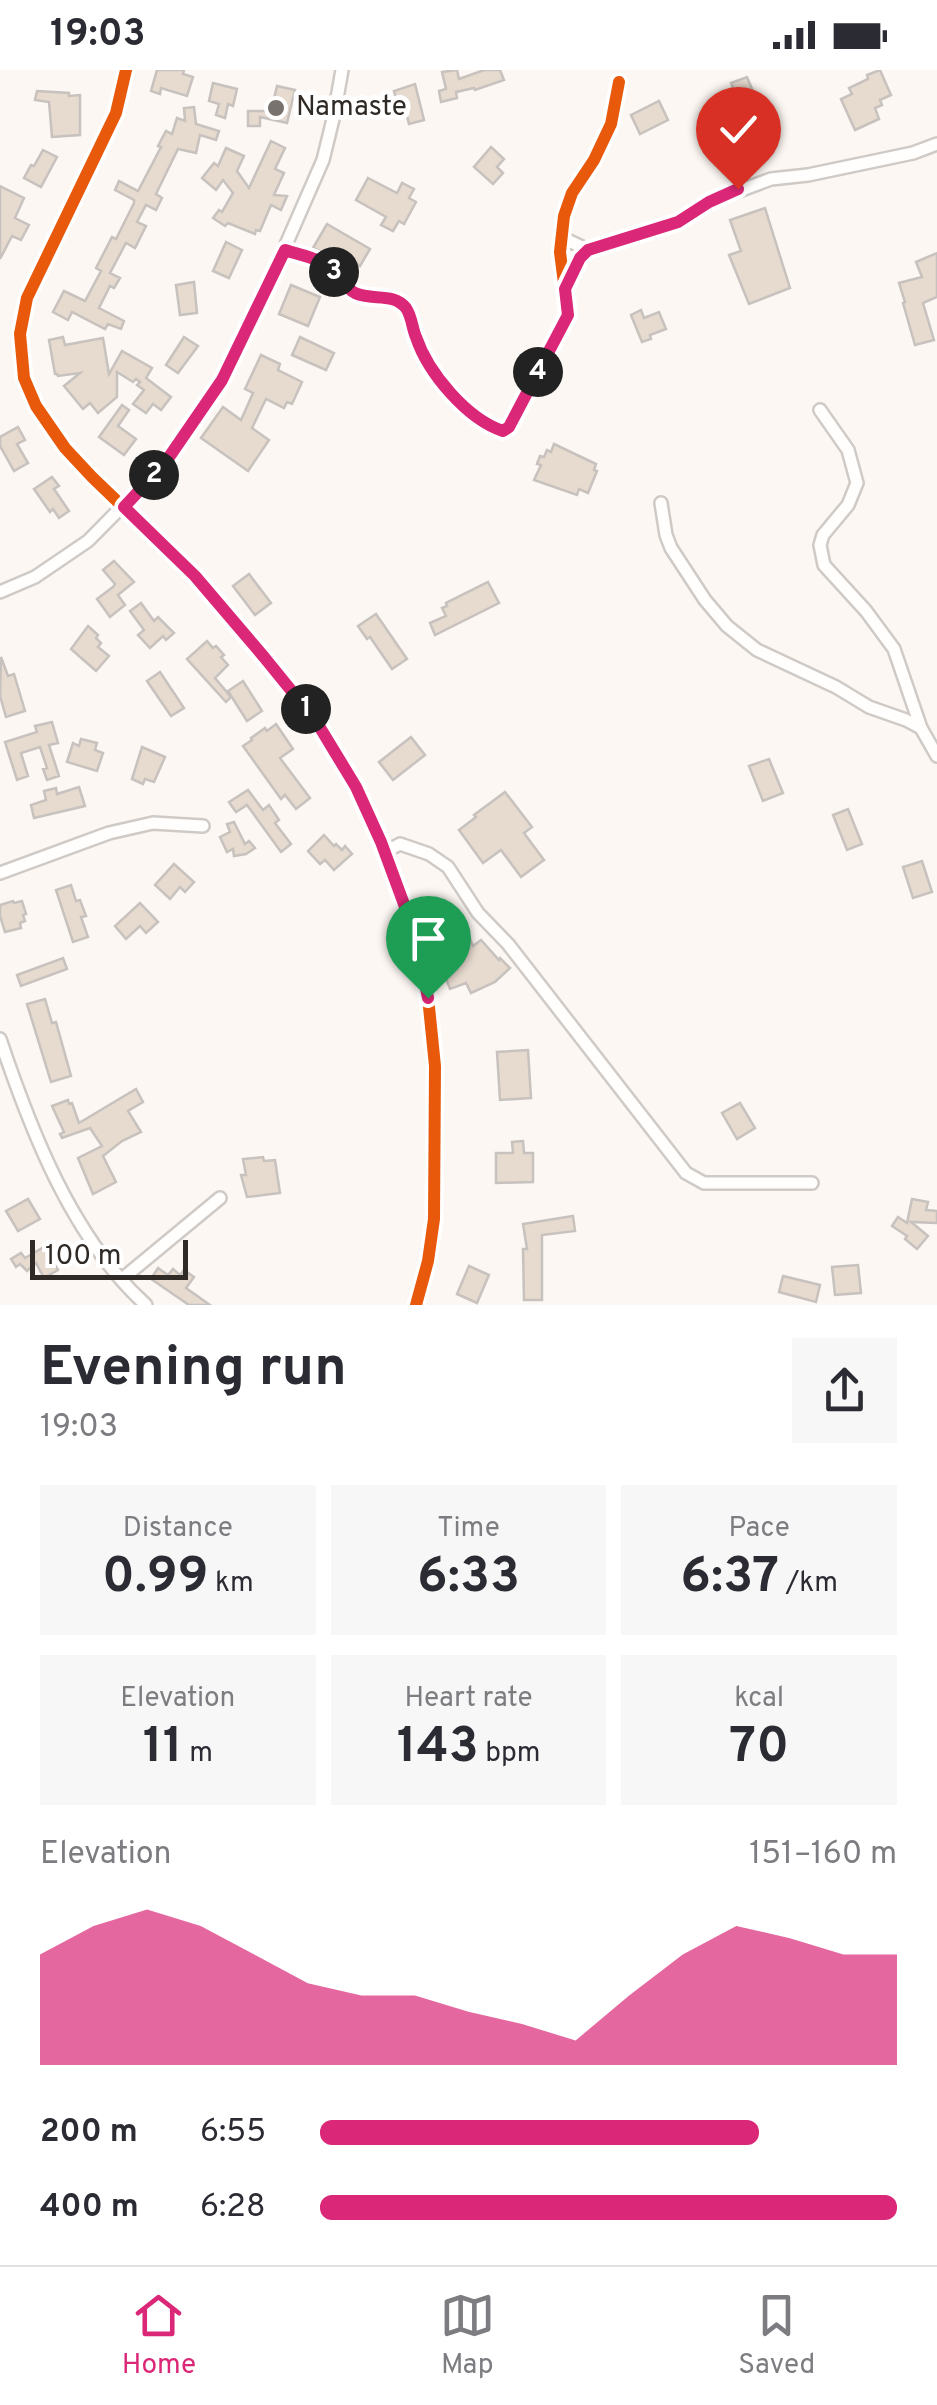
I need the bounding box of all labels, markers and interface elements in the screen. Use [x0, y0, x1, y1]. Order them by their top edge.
text: 19:03 [50, 11, 146, 60]
pin [696, 87, 781, 190]
place label: Namaste [296, 90, 407, 126]
marker: Namaste [265, 97, 287, 119]
icon: check [711, 102, 766, 157]
pin: 3 [309, 247, 359, 297]
text: 3 [326, 254, 342, 290]
pin: 4 [513, 347, 563, 397]
text: 4 [529, 354, 547, 390]
pin: 2 [129, 450, 179, 500]
text: 2 [145, 457, 163, 493]
pin: 1 [281, 684, 331, 734]
text: 1 [300, 691, 312, 727]
pin [386, 896, 471, 999]
icon: arrive [401, 911, 456, 966]
scale bar [30, 1235, 188, 1280]
text: 100 m [45, 1239, 121, 1275]
text: Evening run [40, 1335, 347, 1405]
button: share [792, 1338, 897, 1443]
text: 19:03 [40, 1408, 118, 1448]
text: Distance [123, 1511, 233, 1547]
text: Time [437, 1511, 500, 1547]
text: Pace [728, 1511, 790, 1547]
text: 0.99 [102, 1547, 208, 1610]
text: 6:33 [417, 1547, 520, 1610]
text: 6:37 [680, 1547, 779, 1610]
text: km [208, 1566, 254, 1602]
text: /km [779, 1566, 838, 1602]
text: Elevation [120, 1681, 235, 1717]
text: Heart rate [404, 1681, 533, 1717]
text: kcal [734, 1681, 784, 1717]
text: 11 [143, 1717, 183, 1780]
text: 143 [397, 1717, 479, 1780]
text: 70 [729, 1717, 789, 1780]
text: m [183, 1736, 213, 1772]
text: bpm [479, 1736, 540, 1772]
text: Elevation [40, 1835, 172, 1875]
text: 151–160 m [749, 1835, 897, 1875]
text: 200 m [40, 2113, 138, 2153]
text: 6:55 [200, 2113, 266, 2153]
text: 400 m [40, 2188, 139, 2228]
text: 6:28 [200, 2188, 265, 2228]
tab: Home [122, 2288, 196, 2384]
tab: Map [440, 2288, 495, 2384]
tab: Saved [738, 2288, 815, 2384]

